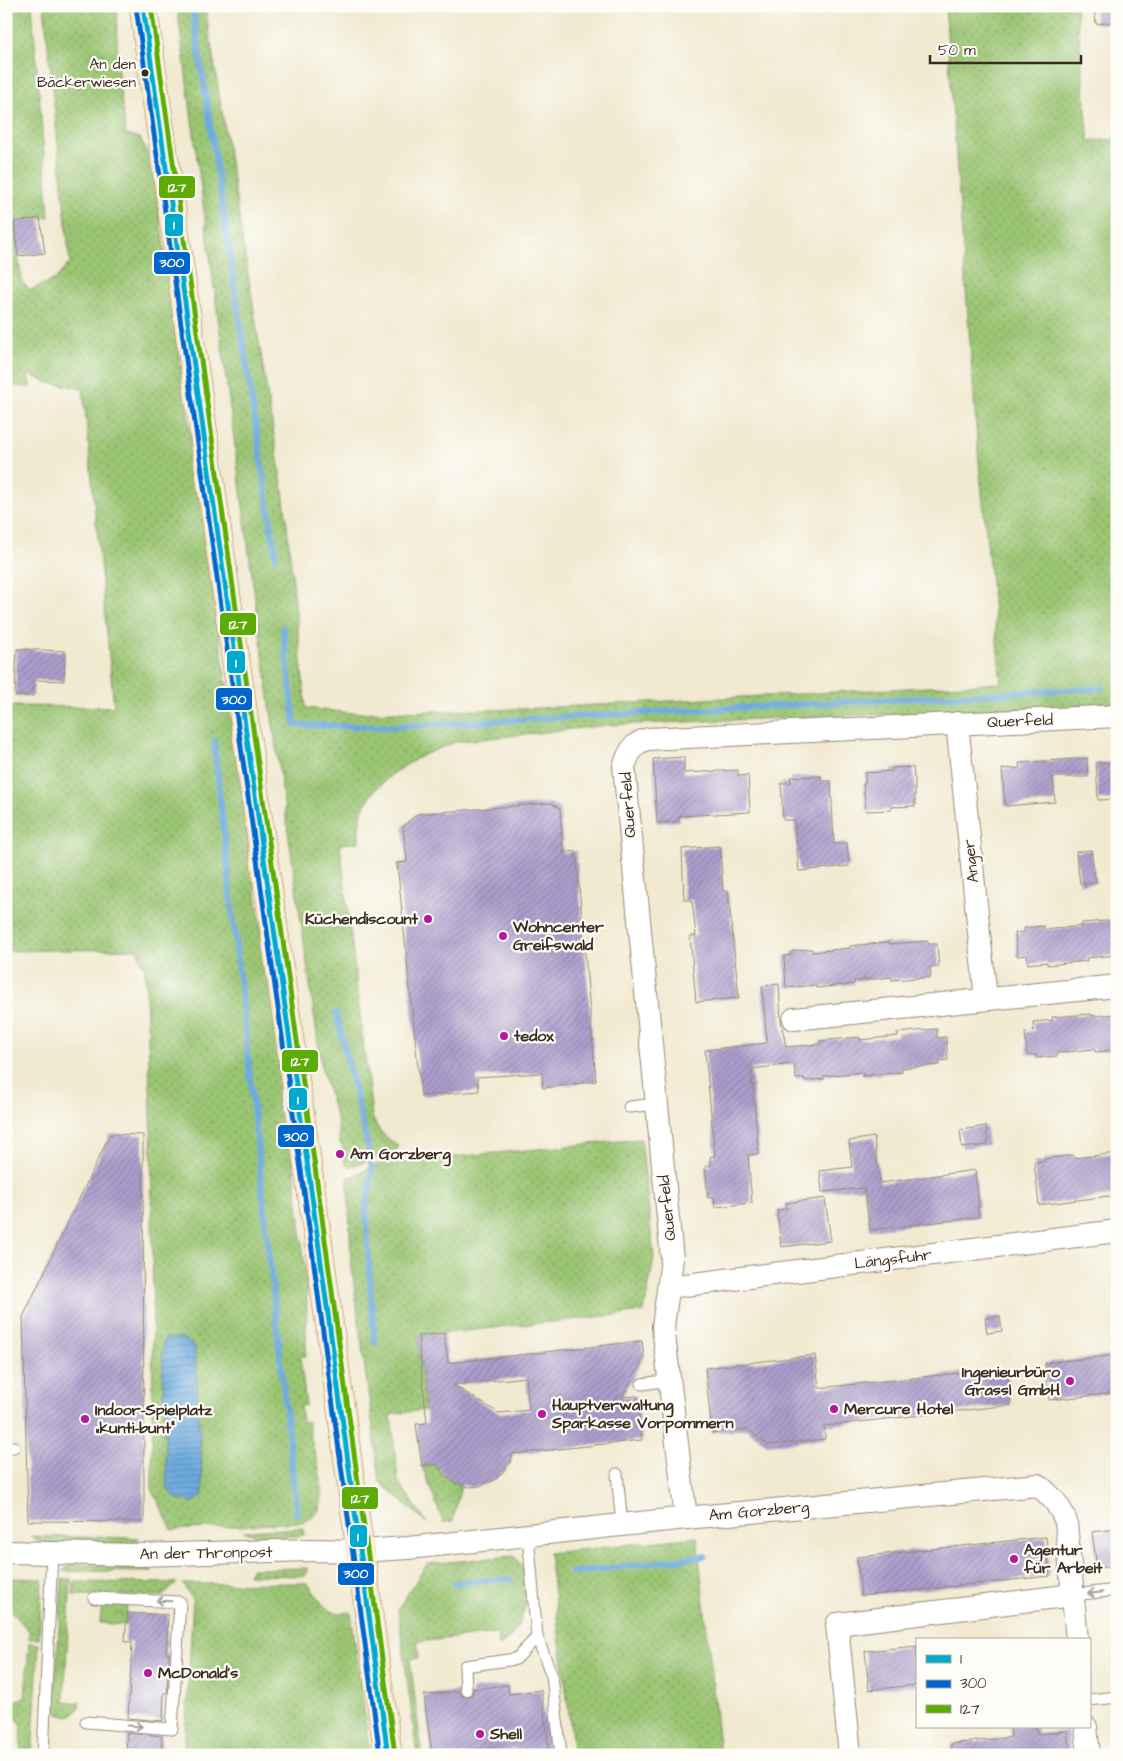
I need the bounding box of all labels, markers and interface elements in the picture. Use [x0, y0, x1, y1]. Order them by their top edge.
scale bar [930, 32, 1082, 64]
text: 50 m [938, 40, 976, 61]
place label: An den Bäckerwiesen [37, 54, 136, 93]
marker: An den Bäckerwiesen [140, 68, 150, 78]
line badge: 127 [158, 175, 196, 199]
text: 127 [168, 178, 187, 198]
line badge: 1 [164, 213, 184, 237]
text: 1 [173, 215, 175, 235]
line badge: 300 [153, 251, 191, 275]
text: 300 [159, 253, 185, 273]
line badge: 127 [219, 612, 257, 636]
text: 127 [229, 615, 248, 635]
line badge: 1 [226, 650, 246, 674]
text: 1 [235, 653, 237, 673]
line badge: 300 [215, 687, 253, 711]
text: 300 [221, 690, 247, 710]
street label: Querfeld [987, 709, 1053, 733]
street label: Querfeld [615, 771, 641, 839]
street label: Anger [958, 838, 985, 884]
place label: Küchendiscount [305, 908, 419, 930]
marker: Küchendiscount [422, 913, 434, 925]
place label: Wohncenter Greifswald [512, 916, 604, 956]
marker: Wohncenter Greifswald [497, 930, 509, 942]
place label: tedox [513, 1025, 554, 1047]
marker: tedox [498, 1030, 510, 1042]
line badge: 127 [281, 1049, 319, 1073]
text: 127 [291, 1052, 310, 1072]
line badge: 1 [288, 1087, 308, 1111]
text: 1 [297, 1090, 299, 1110]
line badge: 300 [277, 1124, 315, 1148]
text: 300 [283, 1127, 309, 1147]
place label: Am Gorzberg [350, 1143, 451, 1167]
marker: Am Gorzberg [334, 1148, 346, 1160]
street label: Querfeld [653, 1174, 681, 1242]
street label: Längsfuhr [853, 1243, 933, 1276]
place label: Ingenieurbüro Grassl GmbH [962, 1361, 1061, 1401]
marker: Ingenieurbüro Grassl GmbH [1064, 1375, 1076, 1387]
place label: Hauptverwaltung Sparkasse Vorpommern [551, 1394, 733, 1434]
place label: Mercure Hotel [844, 1398, 954, 1420]
place label: Indoor-Spielplatz „kunti-bunt“ [95, 1399, 213, 1439]
marker: Mercure Hotel [828, 1403, 840, 1415]
marker: Hauptverwaltung Sparkasse Vorpommern [536, 1408, 548, 1420]
marker: Indoor-Spielplatz „kunti-bunt“ [79, 1413, 91, 1425]
line badge: 127 [341, 1486, 379, 1510]
text: 127 [351, 1489, 370, 1509]
street label: Am Gorzberg [708, 1496, 810, 1527]
line badge: 1 [349, 1524, 368, 1548]
text: 1 [357, 1527, 359, 1547]
place label: Agentur für Arbeit [1023, 1539, 1103, 1579]
street label: An der Thronpost [139, 1541, 273, 1565]
marker: Agentur für Arbeit [1008, 1553, 1020, 1565]
line badge: 300 [337, 1562, 375, 1586]
text: 300 [343, 1564, 369, 1584]
one-way arrow [1087, 1588, 1103, 1598]
one-way arrow [156, 1596, 172, 1605]
legend [916, 1638, 1090, 1728]
text: 1 [960, 1649, 962, 1670]
place label: McDonald's [158, 1662, 238, 1684]
marker: McDonald's [142, 1667, 154, 1679]
text: 300 [960, 1673, 987, 1694]
text: 127 [960, 1699, 980, 1720]
one-way arrow [127, 1721, 143, 1731]
place label: Shell [489, 1723, 522, 1745]
marker: Shell [474, 1728, 486, 1740]

